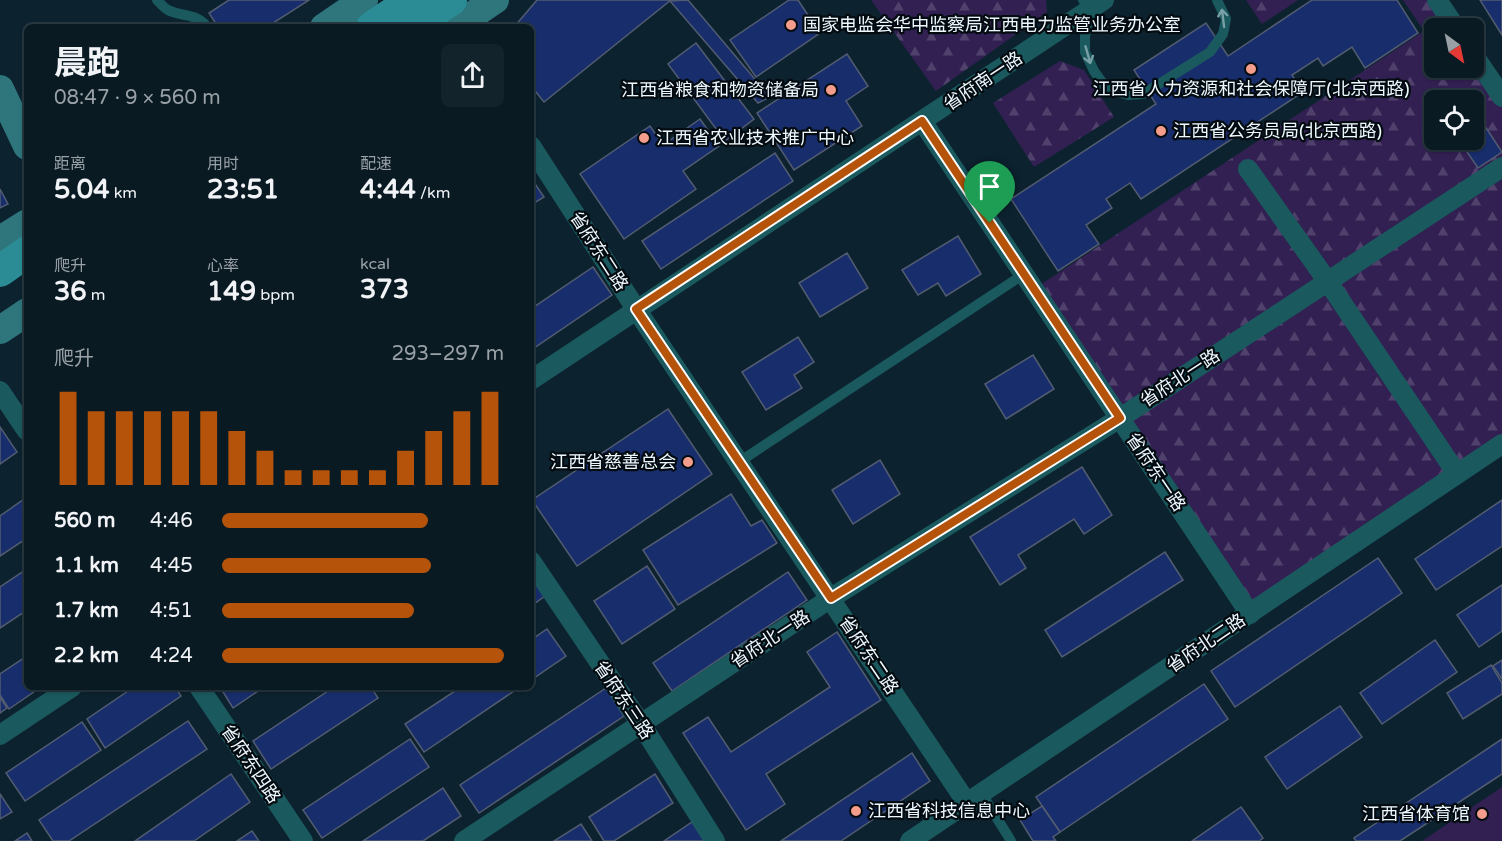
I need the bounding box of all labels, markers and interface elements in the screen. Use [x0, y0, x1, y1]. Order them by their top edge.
one-way arrow [1217, 9, 1228, 28]
place label: 国家电监会华中监察局江西电力监管业务办公室 [803, 14, 1181, 36]
marker: 国家电监会华中监察局江西电力监管业务办公室 [784, 18, 798, 32]
north arrow [1424, 18, 1484, 78]
map controls [1424, 18, 1484, 150]
text: 晨跑 [54, 44, 120, 83]
button: share [441, 44, 504, 107]
one-way arrow [1083, 45, 1094, 64]
street label: 省府南一路 [940, 47, 1026, 115]
marker: 江西省人力资源和社会保障厅(北京西路) [1244, 62, 1258, 76]
place label: 江西省人力资源和社会保障厅(北京西路) [1092, 78, 1410, 100]
place label: 江西省粮食和物资储备局 [621, 79, 819, 101]
marker: 江西省粮食和物资储备局 [824, 83, 838, 97]
text: 08:47 · 9 × 560 m [54, 86, 221, 110]
button: locate [1424, 90, 1484, 150]
place label: 江西省公务员局(北京西路) [1173, 120, 1382, 142]
marker: 江西省公务员局(北京西路) [1154, 124, 1168, 138]
place label: 江西省农业技术推广中心 [656, 127, 854, 149]
marker: 江西省农业技术推广中心 [637, 131, 651, 145]
text: 距离 [54, 154, 86, 174]
text: 用时 [207, 154, 239, 174]
text: 配速 [360, 154, 392, 174]
pin [964, 161, 1015, 223]
icon: arrive [973, 170, 1006, 203]
text: 5.04 [54, 174, 109, 205]
text: 23:51 [207, 174, 279, 205]
text: 4:44 [360, 174, 416, 205]
text: km [109, 183, 137, 203]
text: /km [416, 183, 450, 203]
street label: 省府东二路 [565, 207, 633, 295]
text: kcal [360, 254, 390, 274]
text: 爬升 [54, 256, 86, 276]
text: 心率 [207, 256, 239, 276]
text: 373 [360, 274, 409, 305]
text: 36 [54, 276, 87, 307]
text: 149 [207, 276, 256, 307]
text: m [87, 285, 106, 305]
text: bpm [256, 285, 295, 305]
text: 293–297 m [391, 342, 504, 366]
street label: 省府北一路 [1136, 344, 1224, 412]
text: 爬升 [54, 347, 94, 371]
street label: 省府东一路 [1122, 429, 1190, 515]
place label: 江西省慈善总会 [550, 451, 676, 473]
marker: 江西省慈善总会 [681, 455, 695, 469]
text: 560 m [54, 509, 115, 533]
text: 4:46 [150, 509, 193, 533]
text: 1.1 km [54, 554, 119, 578]
text: 4:45 [150, 554, 193, 578]
text: 1.7 km [54, 599, 119, 623]
text: 4:51 [150, 599, 193, 623]
street label: 省府北一路 [726, 605, 814, 673]
street label: 省府北二路 [1163, 609, 1249, 677]
street label: 省府东二路 [835, 612, 903, 698]
text: 2.2 km [54, 644, 119, 668]
text: 4:24 [150, 644, 193, 668]
street label: 省府东三路 [590, 657, 658, 743]
street label: 省府东四路 [217, 721, 285, 807]
place label: 江西省科技信息中心 [868, 800, 1030, 822]
place label: 江西省体育馆 [1362, 803, 1470, 825]
marker: 江西省科技信息中心 [849, 804, 863, 818]
marker: 江西省体育馆 [1475, 807, 1489, 821]

